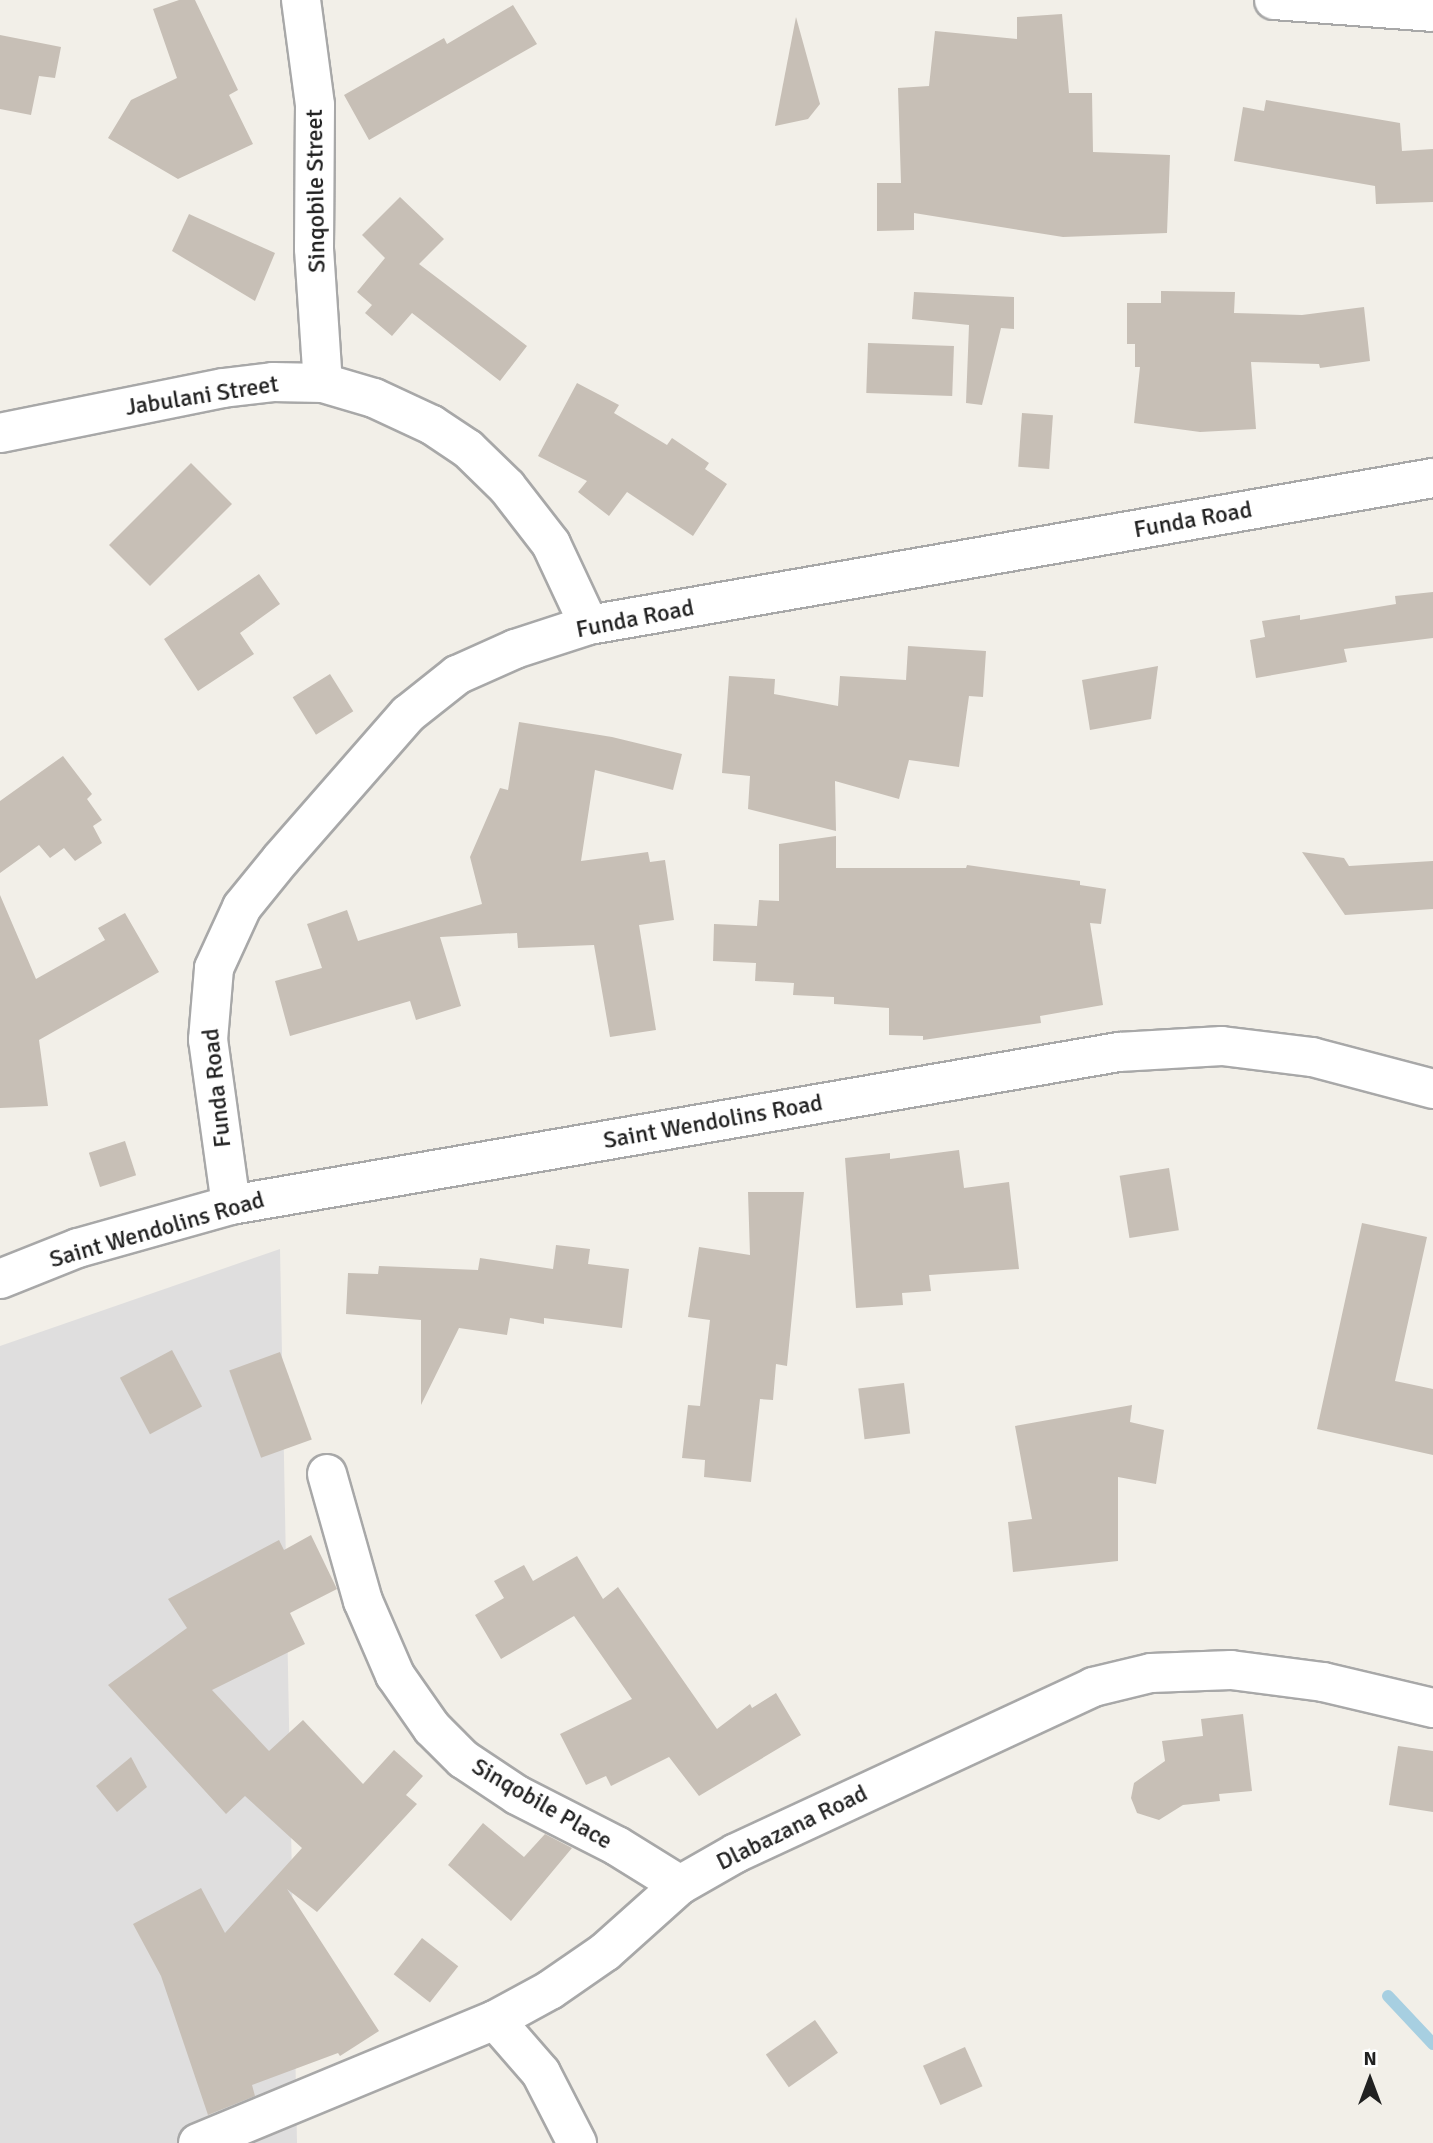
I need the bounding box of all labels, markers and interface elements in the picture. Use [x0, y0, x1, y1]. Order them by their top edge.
street label: Sinqobile Street [300, 109, 332, 273]
street label: Jabulani Street [123, 370, 281, 422]
street label: Funda Road [1132, 495, 1254, 545]
street label: Funda Road [574, 593, 696, 645]
street label: Funda Road [196, 1027, 238, 1149]
street label: Saint Wendolins Road [601, 1089, 825, 1155]
street label: Saint Wendolins Road [46, 1186, 268, 1274]
street label: Sinqobile Place [467, 1752, 617, 1856]
street label: Dlabazana Road [712, 1779, 872, 1877]
north arrow [1335, 2045, 1405, 2115]
text: N [1363, 2047, 1377, 2071]

